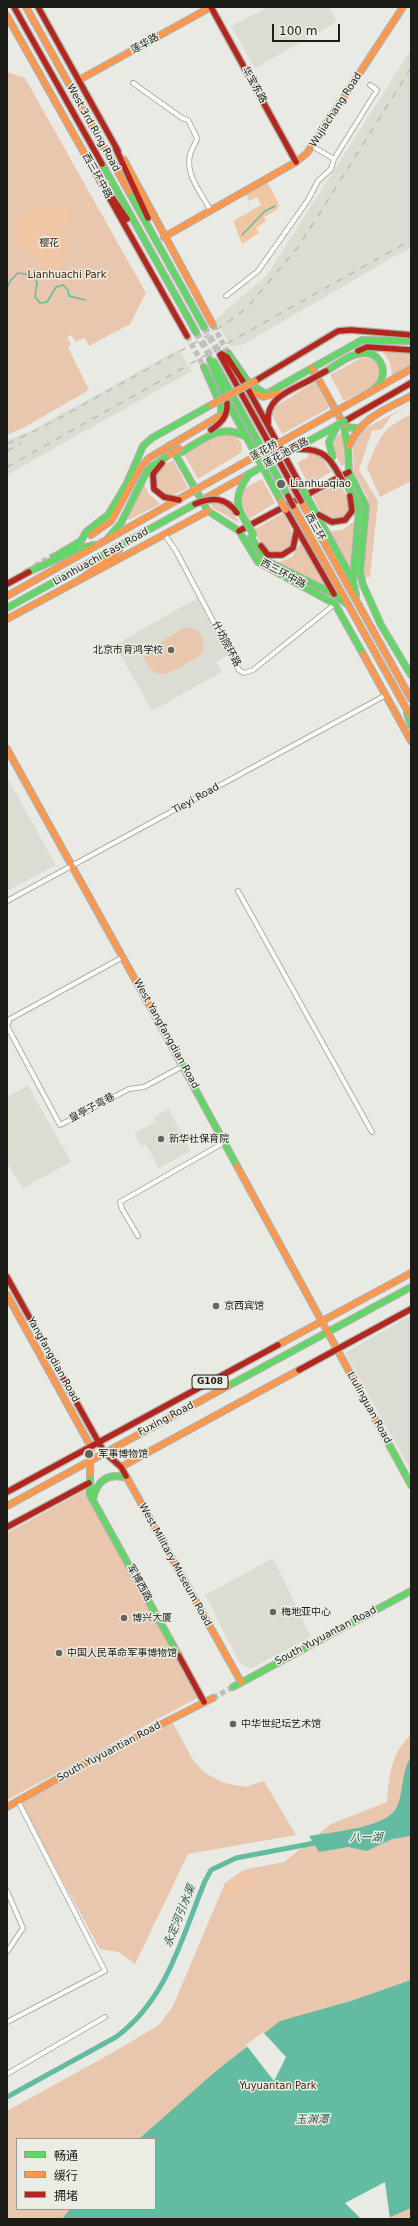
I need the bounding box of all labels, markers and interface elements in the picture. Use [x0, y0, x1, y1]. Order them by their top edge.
scale bar [274, 16, 342, 42]
text: 100 m [279, 24, 317, 38]
street label: 莲华路 [129, 31, 161, 57]
street label: 华宝东路 [239, 65, 269, 105]
street label: Wujiachang Road [307, 70, 365, 150]
street label: West 3rd Ring Road [64, 82, 122, 174]
street label: 西三环中路 [80, 151, 114, 201]
park label: 樱花 [39, 237, 59, 249]
park label: Lianhuachi Park [27, 269, 107, 281]
street label: 莲花池西路 [261, 436, 311, 470]
street label: 莲花桥 [248, 438, 280, 464]
marker: Lianhuaqiao [275, 478, 287, 490]
place label: Lianhuaqiao [290, 478, 351, 490]
street label: 西三环 [302, 511, 328, 543]
street label: Lianhuachi East Road [51, 526, 151, 588]
street label: 西三环中路 [258, 557, 308, 591]
street label: 什坊院环路 [209, 619, 243, 669]
place label: 北京市育鸿学校 [93, 644, 163, 656]
marker: 北京市育鸿学校 [166, 645, 176, 655]
street label: Tieyi Road [170, 781, 222, 817]
street label: West Yangfangdian Road [131, 977, 201, 1091]
street label: 皇亭子弯巷 [67, 1091, 117, 1125]
place label: 新华社保育院 [169, 1133, 229, 1145]
marker: 新华社保育院 [156, 1134, 166, 1144]
place label: 京西宾馆 [224, 1300, 264, 1312]
marker: 京西宾馆 [211, 1301, 221, 1311]
street label: Yangfangdian Road [25, 1315, 81, 1405]
street label: Liulinguan Road [344, 1370, 394, 1446]
road number: G108 [192, 1375, 228, 1389]
street label: Fuxing Road [136, 1399, 196, 1439]
marker: 军事博物馆 [83, 1448, 95, 1460]
place label: 军事博物馆 [98, 1448, 148, 1460]
street label: West Military Museum Road [136, 1501, 214, 1629]
street label: 军博西路 [124, 1563, 154, 1603]
street label: South Yuyuantan Road [273, 1604, 379, 1668]
place label: 梅地亚中心 [281, 1606, 331, 1618]
marker: 梅地亚中心 [268, 1607, 278, 1617]
place label: 博兴大厦 [132, 1612, 172, 1624]
marker: 博兴大厦 [119, 1613, 129, 1623]
place label: 中国人民革命军事博物馆 [67, 1647, 177, 1659]
marker: 中国人民革命军事博物馆 [54, 1648, 64, 1658]
place label: 中华世纪坛艺术馆 [241, 1718, 321, 1730]
marker: 中华世纪坛艺术馆 [228, 1719, 238, 1729]
street label: South Yuyuantian Road [55, 1720, 163, 1784]
water label: 八一湖 [350, 1831, 382, 1845]
water label: 永定河引水渠 [162, 1883, 198, 1949]
park label: Yuyuantan Park [239, 2080, 317, 2092]
water label: 玉渊潭 [296, 2113, 328, 2127]
legend [16, 2138, 156, 2210]
text: 畅通 [54, 2149, 78, 2163]
text: 缓行 [54, 2169, 78, 2183]
text: 拥堵 [54, 2189, 78, 2203]

